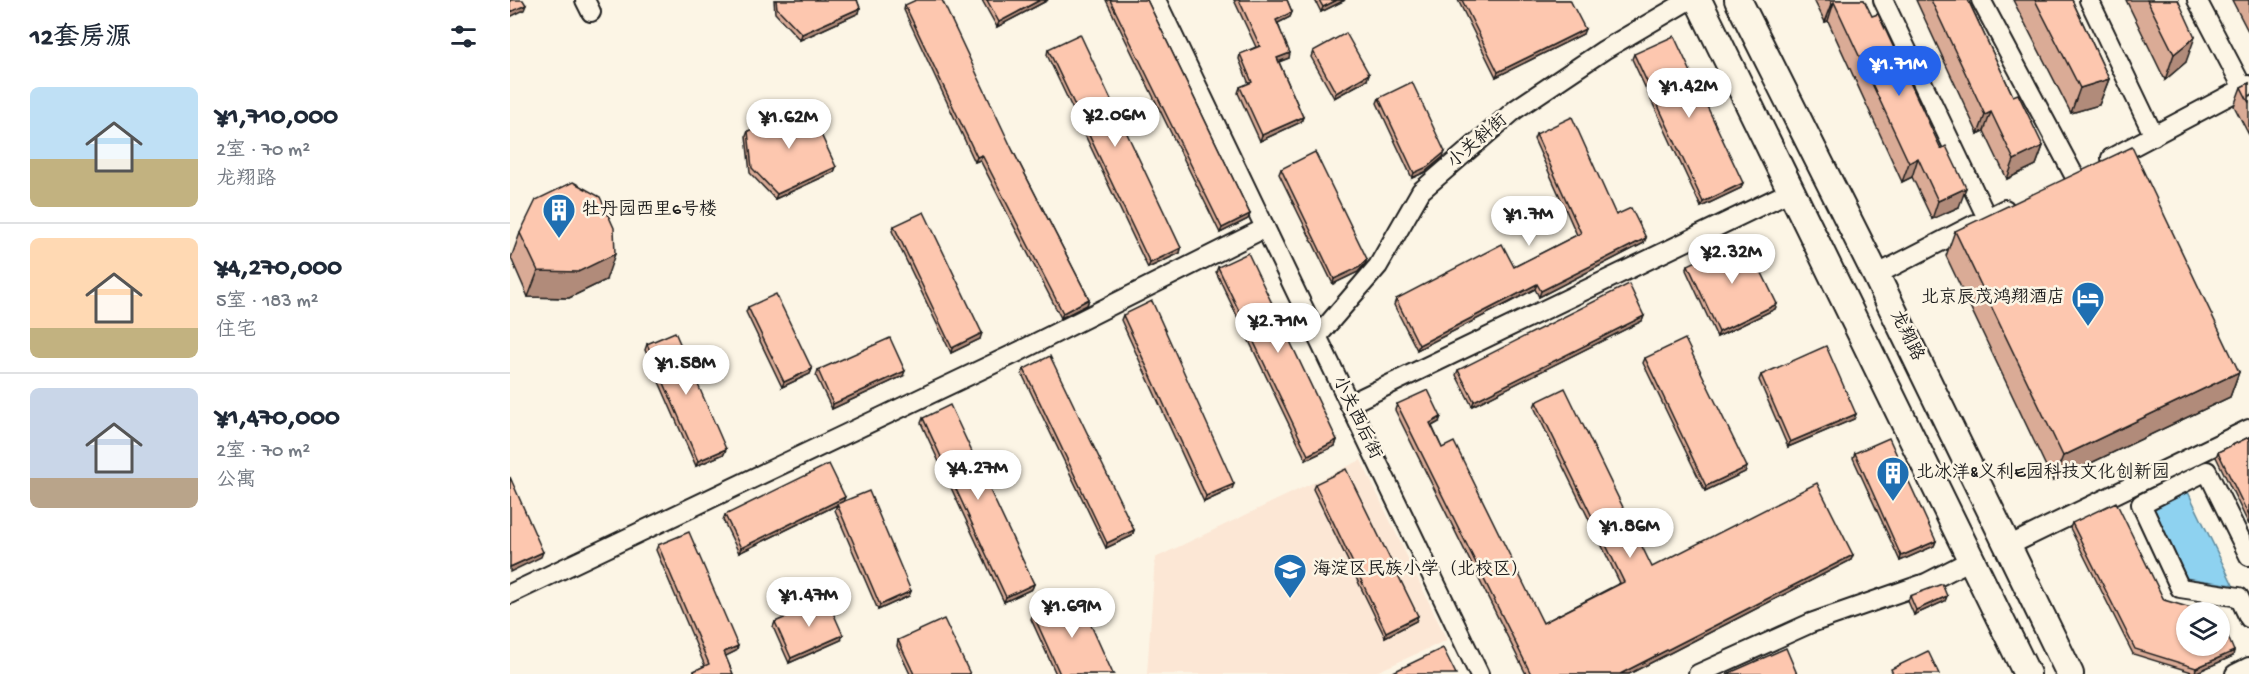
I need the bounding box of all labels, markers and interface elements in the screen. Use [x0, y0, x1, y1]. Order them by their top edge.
icon: filters [447, 20, 480, 53]
text: 12套房源 [30, 24, 131, 55]
pin: ¥1.71M [1850, 46, 1948, 97]
text: ¥1.71M [1871, 54, 1927, 77]
pin: ¥1.42M [1640, 68, 1738, 119]
text: ¥1.42M [1661, 76, 1717, 99]
pin: ¥2.06M [1066, 97, 1164, 148]
pin: ¥1.62M [740, 99, 838, 150]
text: ¥1,710,000 [216, 103, 338, 134]
text: ¥2.06M [1085, 105, 1145, 128]
text: ¥1.62M [760, 107, 818, 130]
street label: 小关斜街 [1443, 110, 1512, 174]
icon: home [78, 111, 150, 183]
text: 2室 · 70 m² [216, 140, 310, 163]
text: 龙翔路 [216, 169, 276, 192]
building icon: 牡丹园西里6号楼 [541, 192, 577, 239]
pin: ¥1.7M [1487, 196, 1571, 247]
place label: 牡丹园西里6号楼 [582, 199, 717, 221]
text: ¥1.7M [1505, 204, 1553, 227]
pin: ¥2.32M [1683, 234, 1781, 285]
text: ¥2.32M [1702, 242, 1762, 265]
text: ¥4,270,000 [216, 254, 342, 285]
icon: home [78, 262, 150, 334]
hotel icon: 北京辰茂鸿翔酒店 [2070, 280, 2106, 327]
place label: 北京辰茂鸿翔酒店 [1921, 287, 2065, 309]
text: 5室 · 183 m² [216, 291, 319, 314]
pin: ¥2.71M [1229, 303, 1327, 354]
street label: 龙翔路 [1885, 307, 1928, 365]
text: ¥2.71M [1249, 311, 1307, 334]
text: 住宅 [216, 320, 256, 343]
pin: ¥1.58M [637, 345, 735, 396]
text: ¥1.58M [657, 353, 715, 376]
street label: 小关西后街 [1327, 373, 1386, 463]
text: ¥1,470,000 [216, 404, 340, 435]
icon: home [78, 412, 150, 484]
text: 2室 · 70 m² [216, 441, 310, 464]
pin: ¥4.27M [929, 450, 1027, 501]
building icon: 北冰洋&义利E园科技文化创新园 [1875, 455, 1911, 502]
text: ¥4.27M [948, 458, 1008, 481]
place label: 北冰洋&义利E园科技文化创新园 [1916, 462, 2170, 484]
text: 公寓 [216, 470, 256, 493]
pin: ¥1.86M [1581, 508, 1679, 559]
text: ¥1.86M [1601, 516, 1659, 539]
school or university icon: 海淀区民族小学（北校区） [1272, 552, 1308, 599]
place label: 海淀区民族小学（北校区） [1313, 559, 1529, 581]
pin: ¥1.47M [760, 577, 858, 628]
text: ¥1.47M [780, 585, 838, 608]
pin: ¥1.69M [1023, 588, 1121, 639]
text: ¥1.69M [1043, 596, 1101, 619]
map controls [2176, 602, 2230, 656]
button: layers [2176, 602, 2230, 656]

